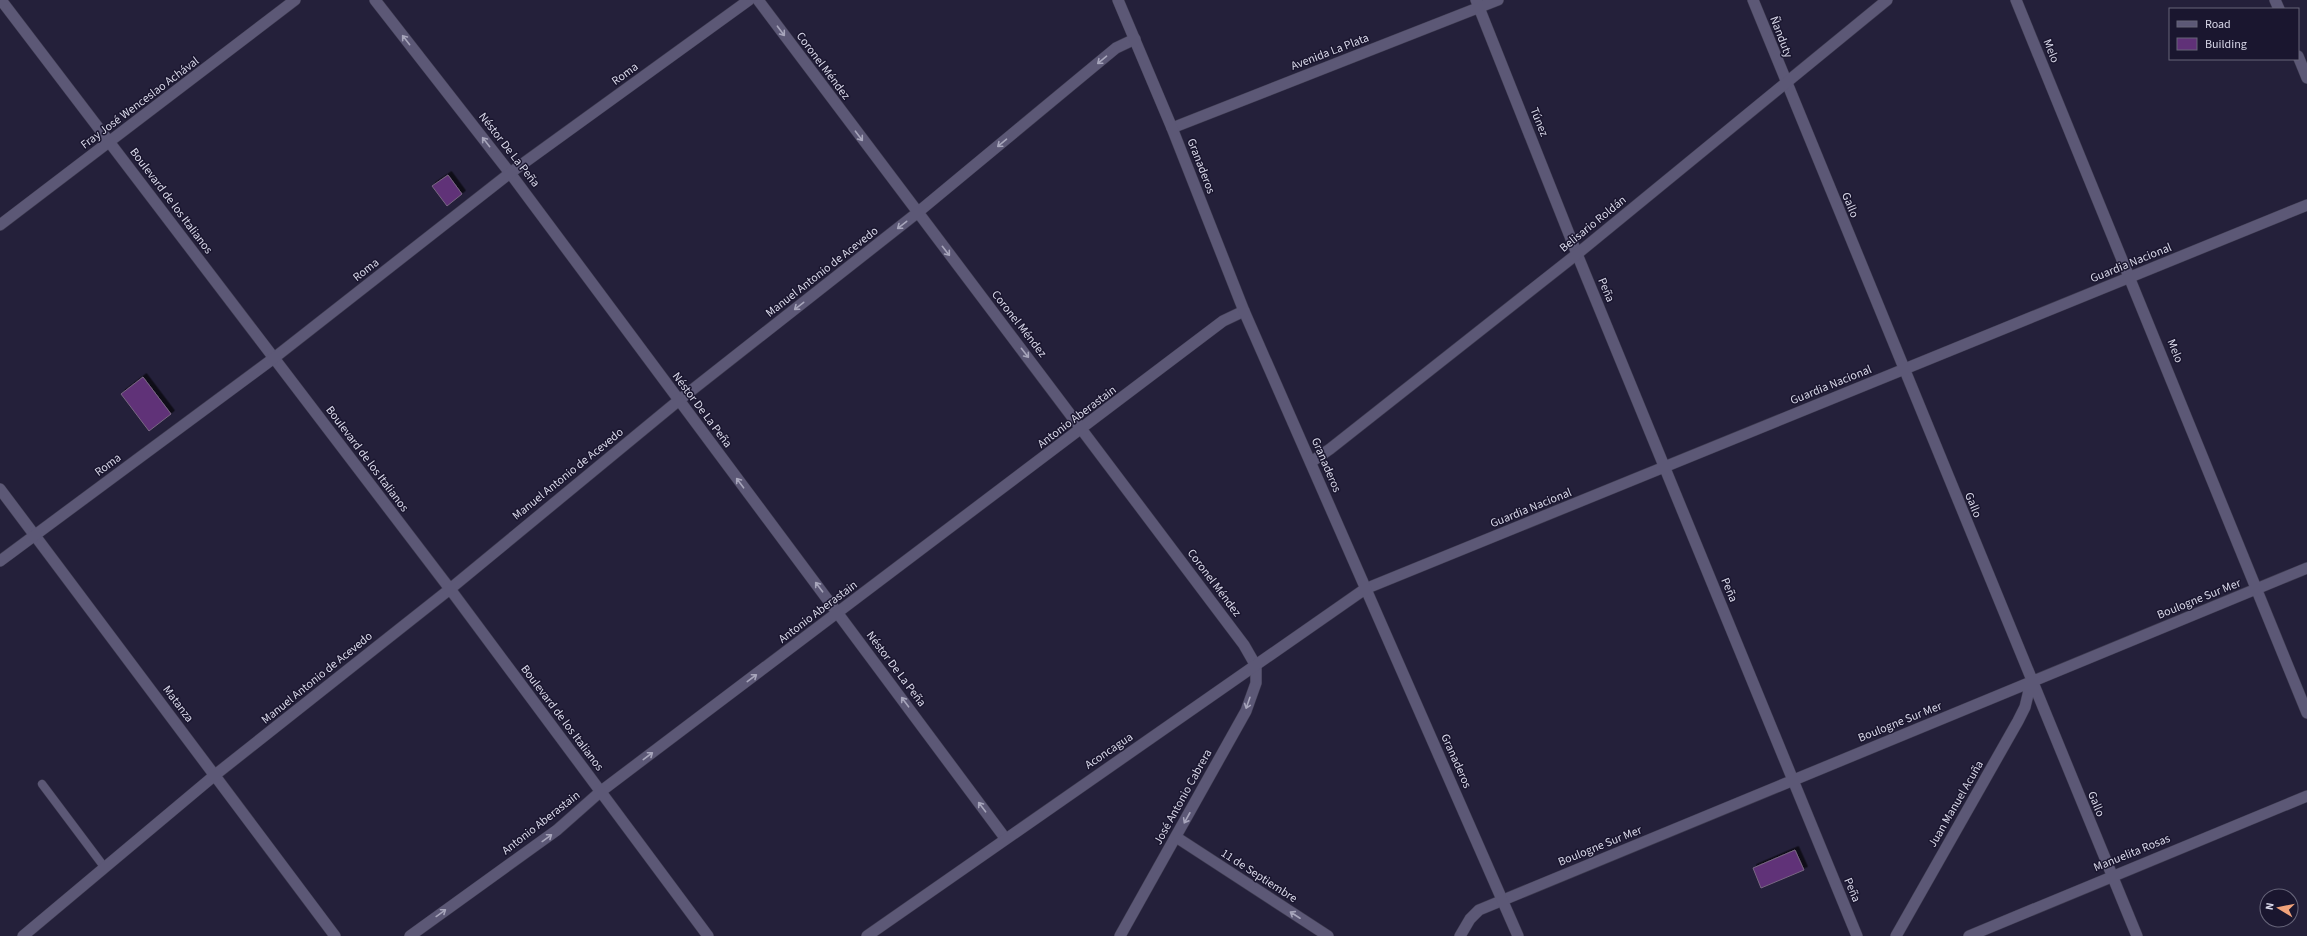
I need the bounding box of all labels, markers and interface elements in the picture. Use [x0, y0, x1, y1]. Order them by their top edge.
legend [2169, 8, 2299, 60]
street label: Ñanduty [1765, 14, 1797, 61]
text: Road [2205, 16, 2231, 33]
one-way arrow [777, 26, 785, 37]
street label: Coronel Méndez [792, 29, 854, 103]
street label: Avenida La Plata [1288, 29, 1372, 75]
one-way arrow [402, 34, 411, 45]
text: Building [2205, 36, 2247, 53]
street label: Melo [2039, 37, 2063, 65]
street label: Fray José Wenceslao Achával [77, 53, 203, 153]
one-way arrow [1097, 55, 1107, 64]
street label: Roma [608, 59, 642, 89]
street label: Túnez [1525, 105, 1553, 139]
street label: Néstor De La Peña [474, 109, 544, 191]
one-way arrow [855, 130, 863, 141]
street label: Granaderos [1183, 136, 1219, 196]
one-way arrow [482, 137, 491, 148]
one-way arrow [997, 138, 1007, 147]
street label: Boulevard de los Italianos [125, 144, 217, 258]
street label: Gallo [1837, 190, 1863, 220]
street label: Belisario Roldán [1556, 192, 1630, 256]
one-way arrow [896, 221, 907, 230]
street label: Manuel Antonio de Acevedo [762, 223, 882, 321]
street label: Guardia Nacional [2088, 239, 2174, 287]
one-way arrow [941, 245, 950, 256]
street label: Roma [349, 254, 383, 286]
street label: Peña [1593, 275, 1619, 305]
street label: Coronel Méndez [987, 287, 1051, 361]
one-way arrow [794, 301, 805, 310]
street label: Melo [2163, 337, 2187, 365]
one-way arrow [1021, 348, 1029, 359]
street label: Guardia Nacional [1788, 361, 1874, 409]
street label: Néstor De La Peña [668, 369, 736, 451]
street label: Antonio Aberastain [1034, 382, 1120, 452]
street label: Boulevard de los Italianos [321, 402, 413, 516]
street label: Manuel Antonio de Acevedo [509, 424, 627, 524]
street label: Granaderos [1307, 435, 1345, 495]
street label: Roma [91, 449, 125, 481]
one-way arrow [736, 478, 745, 489]
street label: Guardia Nacional [1488, 484, 1574, 532]
street label: Gallo [1960, 490, 1986, 520]
street label: Coronel Méndez [1183, 546, 1245, 620]
street label: Boulogne Sur Mer [2155, 574, 2244, 624]
street label: Peña [1716, 575, 1742, 605]
street label: Antonio Aberastain [775, 577, 861, 647]
one-way arrow [814, 581, 823, 592]
street label: Manuel Antonio de Acevedo [258, 628, 376, 728]
street label: Néstor De La Peña [862, 628, 930, 710]
street label: Boulevard de los Italianos [516, 661, 608, 775]
one-way arrow [747, 674, 758, 682]
street label: Matanza [159, 682, 197, 726]
one-way arrow [900, 697, 909, 708]
one-way arrow [1244, 697, 1252, 709]
street label: Boulogne Sur Mer [1856, 697, 1945, 747]
street label: Aconcagua [1082, 729, 1136, 773]
street label: Granaderos [1436, 731, 1476, 791]
street label: José Antonio Cabrera [1150, 746, 1216, 848]
one-way arrow [643, 752, 654, 761]
street label: Juan Manuel Acuña [1924, 757, 1988, 851]
street label: Antonio Aberastain [498, 787, 584, 859]
street label: Gallo [2083, 789, 2109, 819]
one-way arrow [978, 801, 986, 812]
one-way arrow [1182, 812, 1190, 824]
street label: Boulogne Sur Mer [1556, 821, 1645, 871]
street label: Manuelita Rosas [2091, 830, 2173, 876]
one-way arrow [541, 834, 552, 842]
street label: 11 de Septiembre [1218, 845, 1300, 907]
street label: Peña [1839, 875, 1865, 905]
north arrow [2259, 888, 2299, 928]
text: N [2262, 901, 2278, 911]
one-way arrow [436, 909, 447, 917]
one-way arrow [1290, 911, 1301, 919]

